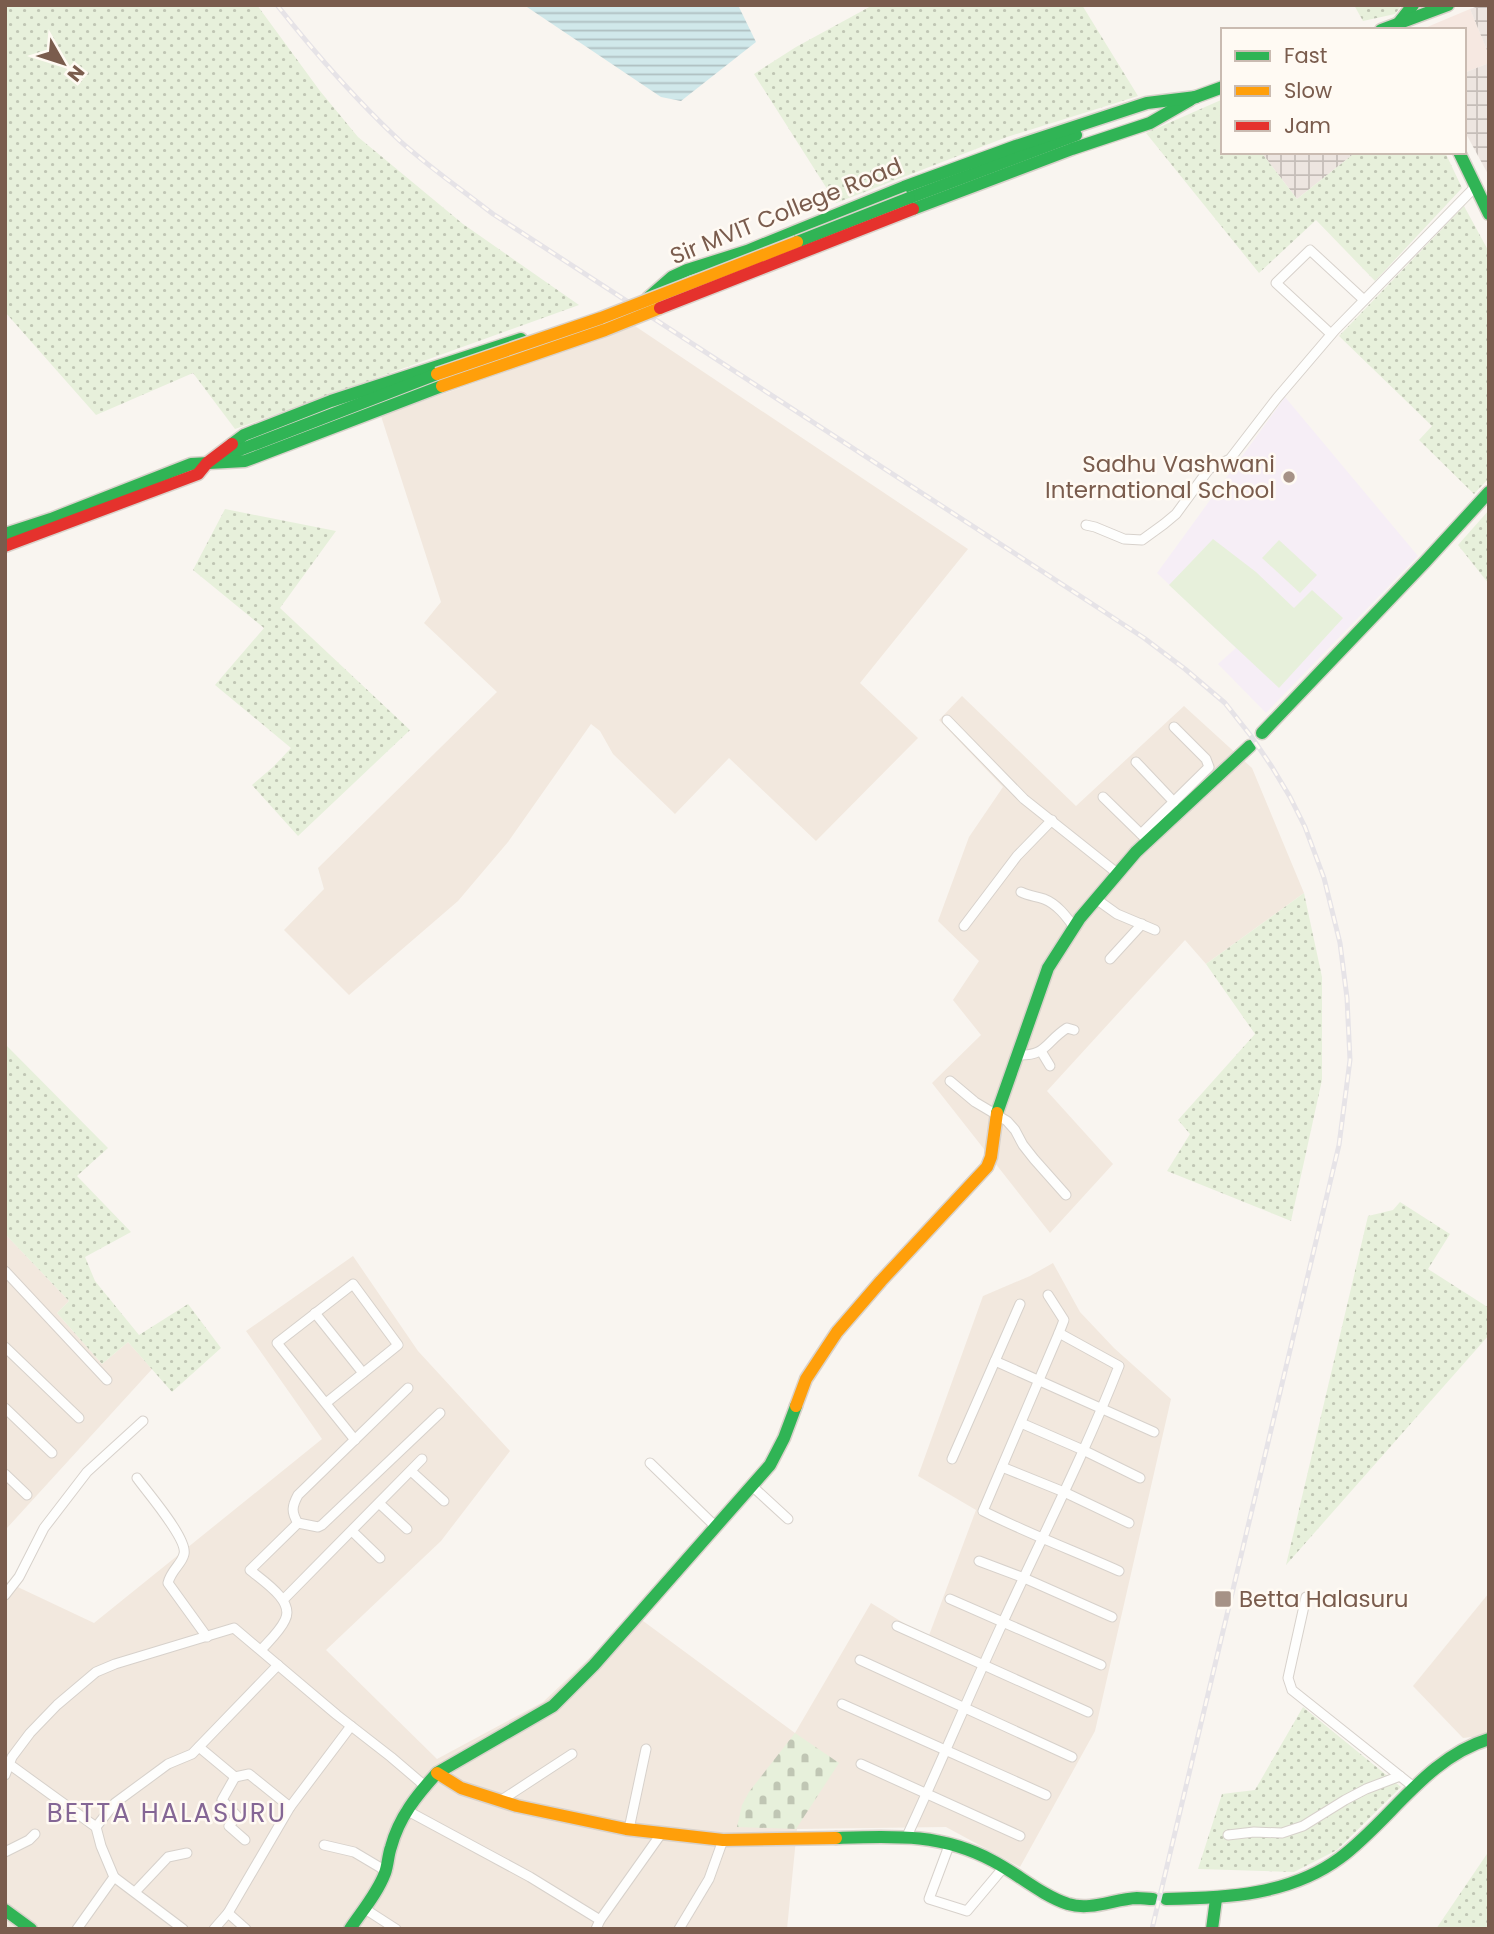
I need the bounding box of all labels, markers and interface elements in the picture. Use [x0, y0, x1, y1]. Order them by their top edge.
north arrow [28, 28, 98, 98]
legend [1221, 28, 1466, 154]
text: Fast [1284, 41, 1327, 70]
text: N [61, 59, 91, 87]
text: Slow [1284, 76, 1332, 105]
text: Jam [1284, 111, 1331, 140]
street label: Sir MVIT College Road [665, 150, 907, 272]
place label: Sadhu Vashwani International School [1045, 448, 1275, 506]
marker: Sadhu Vashwani International School [1281, 469, 1297, 485]
place label: Betta Halasuru [1239, 1583, 1409, 1615]
marker: Betta Halasuru [1213, 1589, 1233, 1609]
district label: BETTA HALASURU [47, 1795, 287, 1831]

